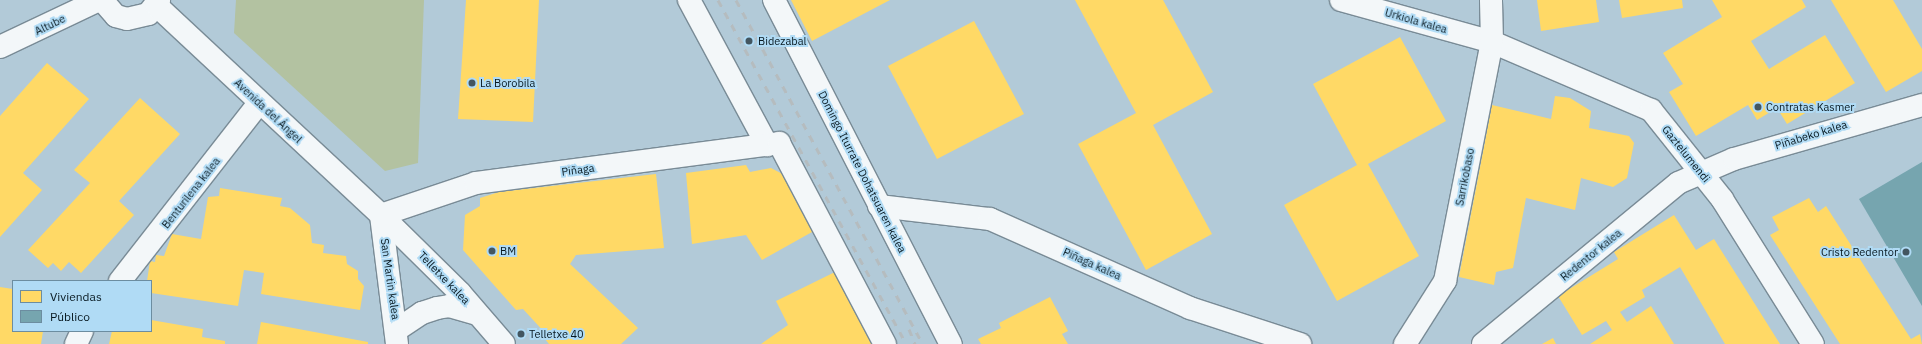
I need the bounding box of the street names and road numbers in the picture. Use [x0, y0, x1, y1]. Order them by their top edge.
street label: Urkiola kalea [1383, 6, 1449, 36]
street label: Altube [32, 12, 68, 38]
street label: Avenida del Ángel [231, 76, 305, 146]
street label: Domingo Iturrate Dohatsuaren kalea [815, 89, 909, 255]
street label: Piñabeko kalea [1773, 118, 1849, 152]
street label: Gaztelumendi [1659, 123, 1713, 185]
street label: Sarrikobaso [1453, 147, 1477, 207]
street label: Benturilena kalea [159, 155, 223, 231]
street label: Piñaga [561, 161, 595, 179]
street label: Redentor kalea [1558, 226, 1624, 284]
street label: San Martin kalea [378, 237, 402, 321]
street label: Piñaga kalea [1061, 245, 1123, 283]
street label: Telletxe kalea [416, 249, 472, 307]

